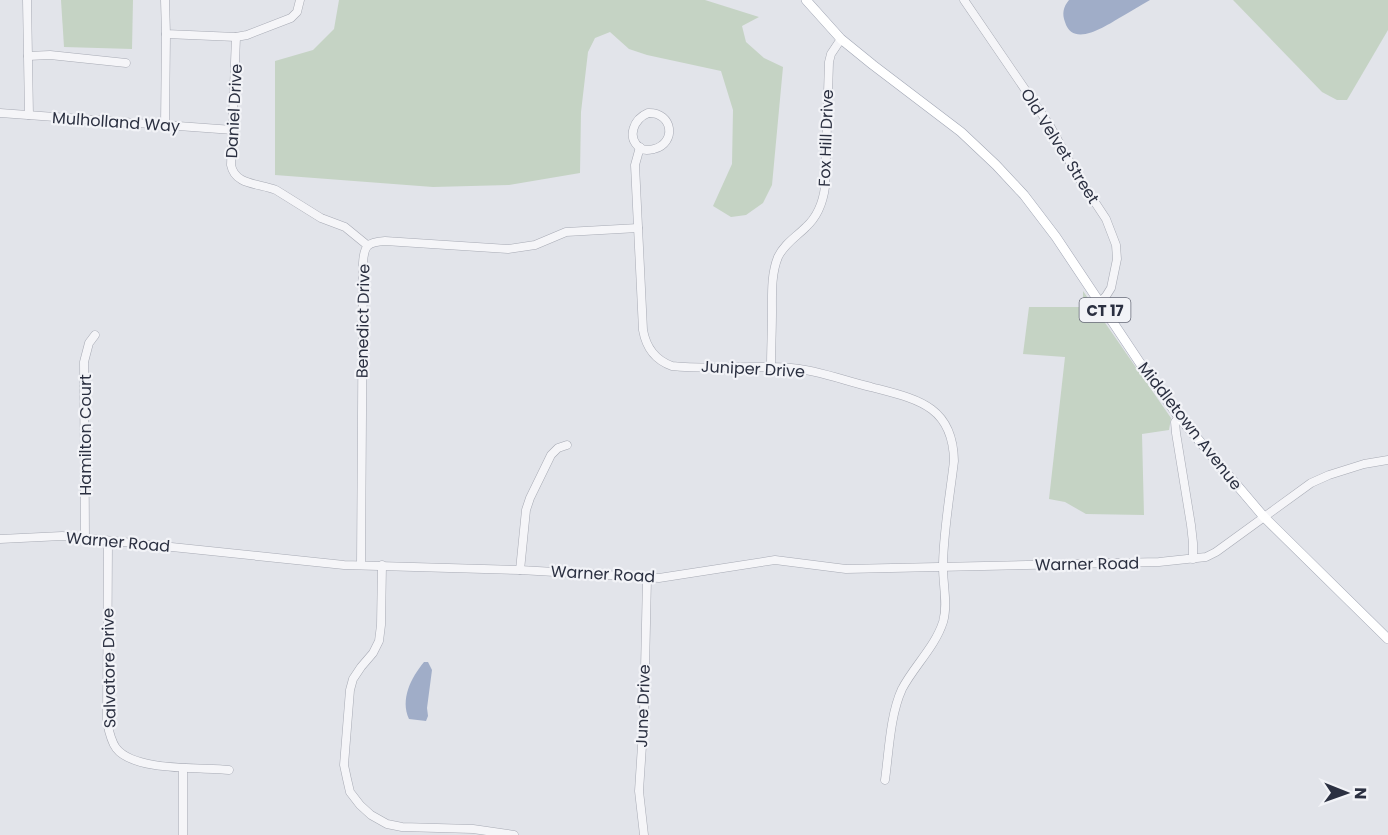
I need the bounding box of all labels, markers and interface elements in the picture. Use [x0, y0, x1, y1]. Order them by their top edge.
street label: Daniel Drive [220, 63, 248, 159]
street label: Old Velvet Street [1015, 84, 1105, 208]
street label: Fox Hill Drive [813, 89, 839, 187]
street label: Mulholland Way [51, 106, 181, 138]
street label: Benedict Drive [351, 263, 375, 378]
road number: CT 17 [1080, 298, 1130, 322]
street label: Juniper Drive [700, 355, 806, 383]
street label: Middletown Avenue [1133, 357, 1247, 495]
street label: Hamilton Court [74, 374, 97, 496]
street label: Warner Road [65, 526, 171, 558]
street label: Warner Road [1035, 552, 1139, 576]
street label: Warner Road [550, 560, 656, 588]
street label: Salvatore Drive [96, 608, 122, 728]
street label: June Drive [630, 664, 656, 748]
north arrow [1316, 763, 1376, 823]
text: N [1349, 787, 1372, 799]

